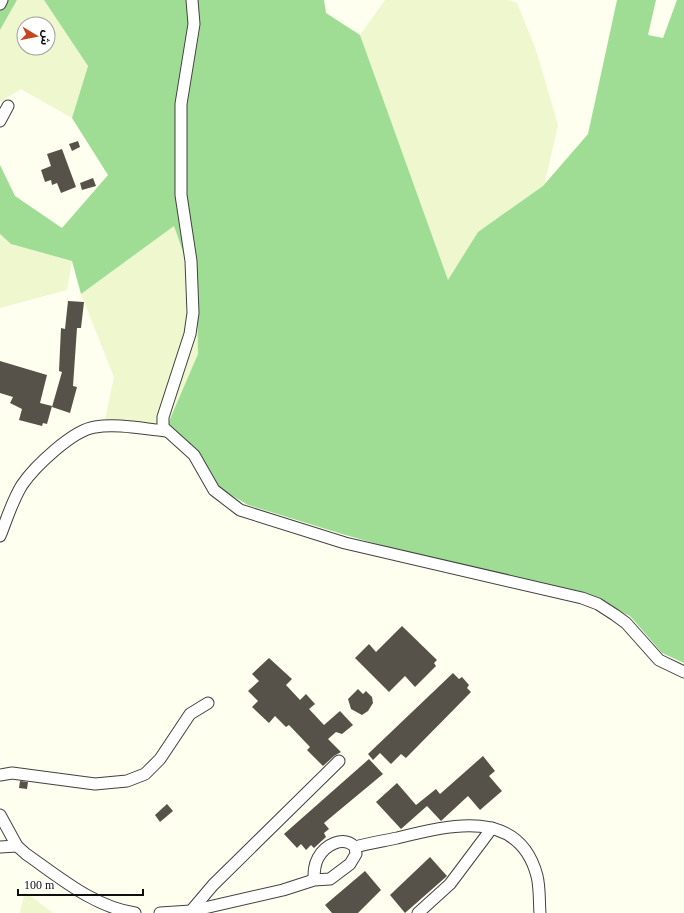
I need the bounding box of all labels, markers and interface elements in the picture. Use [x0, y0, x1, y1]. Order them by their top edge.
north arrow [16, 16, 56, 56]
text: ش [38, 29, 53, 46]
scale bar [18, 871, 143, 897]
text: 100 m [24, 878, 55, 892]

